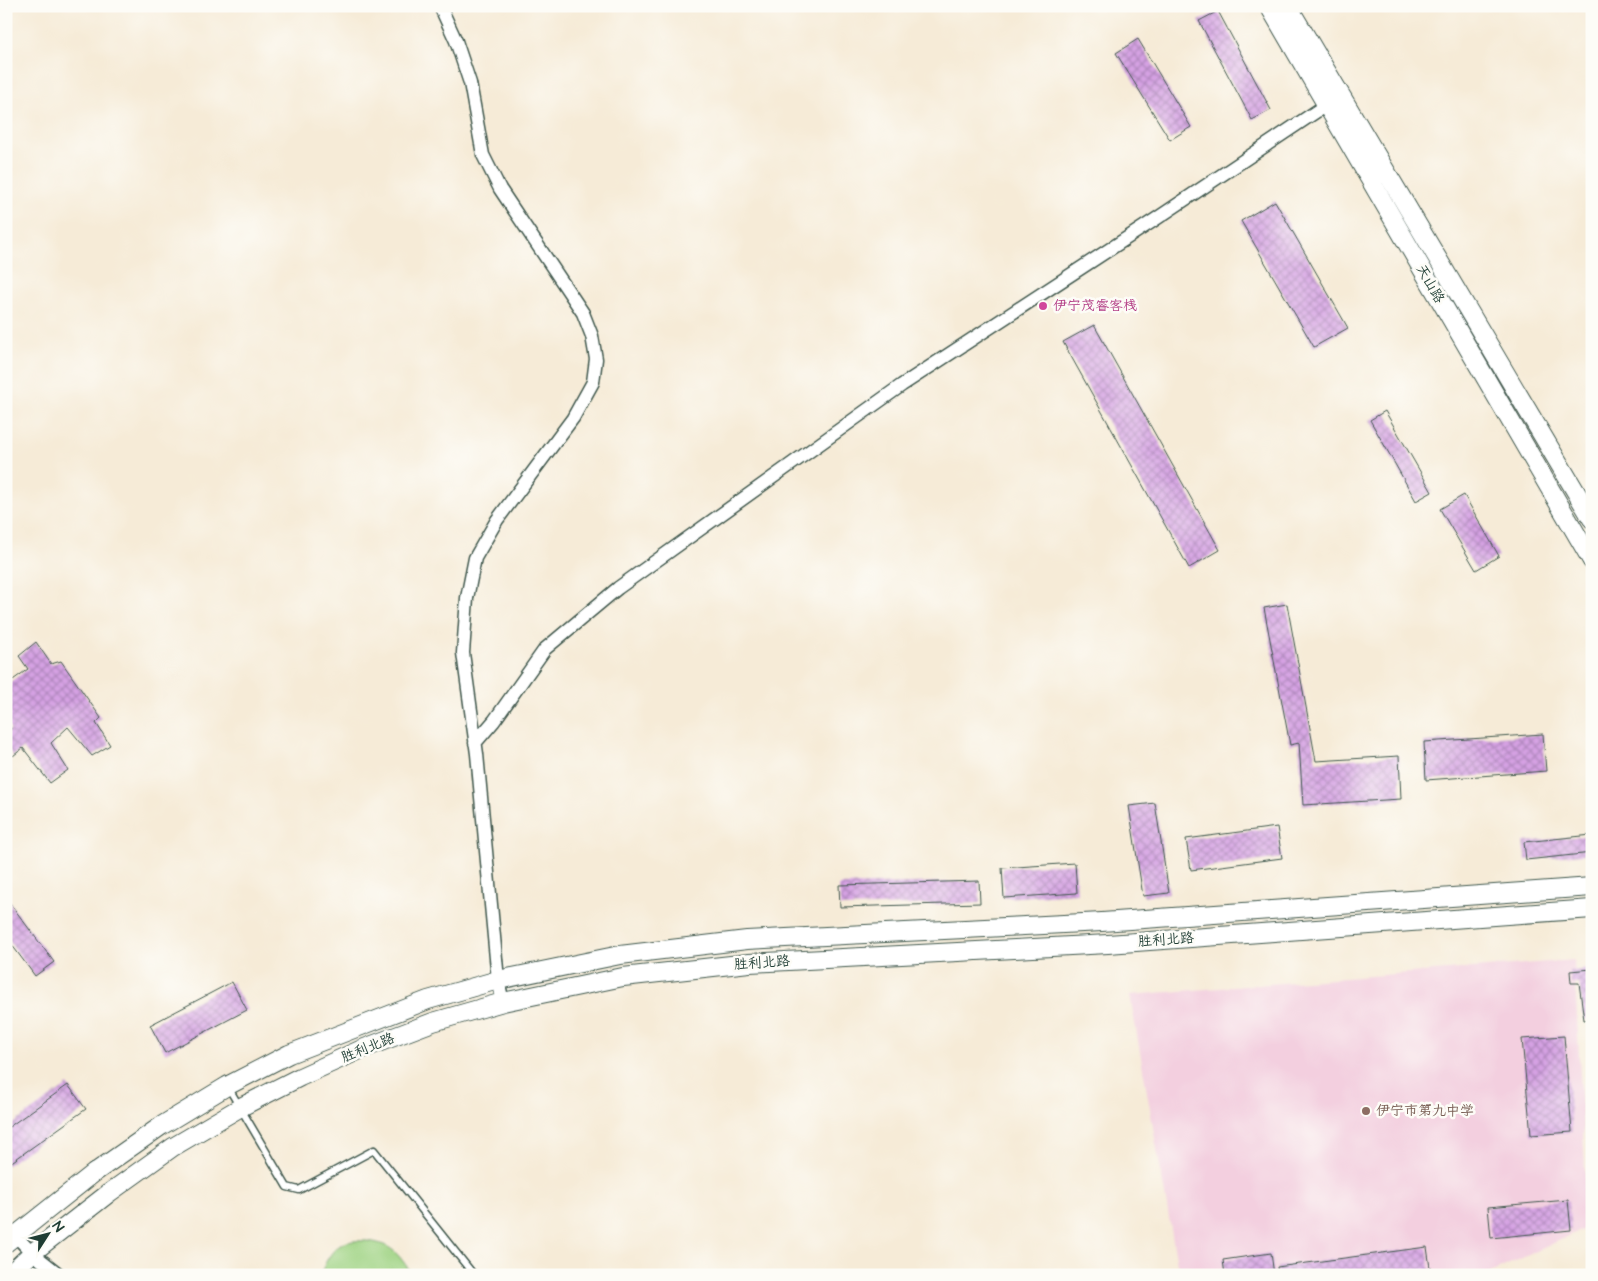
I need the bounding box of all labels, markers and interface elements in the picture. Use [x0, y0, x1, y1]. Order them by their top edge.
street label: 天山路 [1411, 261, 1449, 307]
place label: 伊宁茂睿客栈 [1053, 296, 1137, 316]
marker: 伊宁茂睿客栈 [1037, 300, 1049, 312]
street label: 胜利北路 [1137, 928, 1195, 952]
street label: 胜利北路 [733, 951, 791, 975]
street label: 胜利北路 [338, 1028, 398, 1068]
place label: 伊宁市第九中学 [1376, 1101, 1474, 1121]
marker: 伊宁市第九中学 [1360, 1105, 1372, 1117]
north arrow [22, 1208, 72, 1258]
text: N [47, 1218, 69, 1237]

